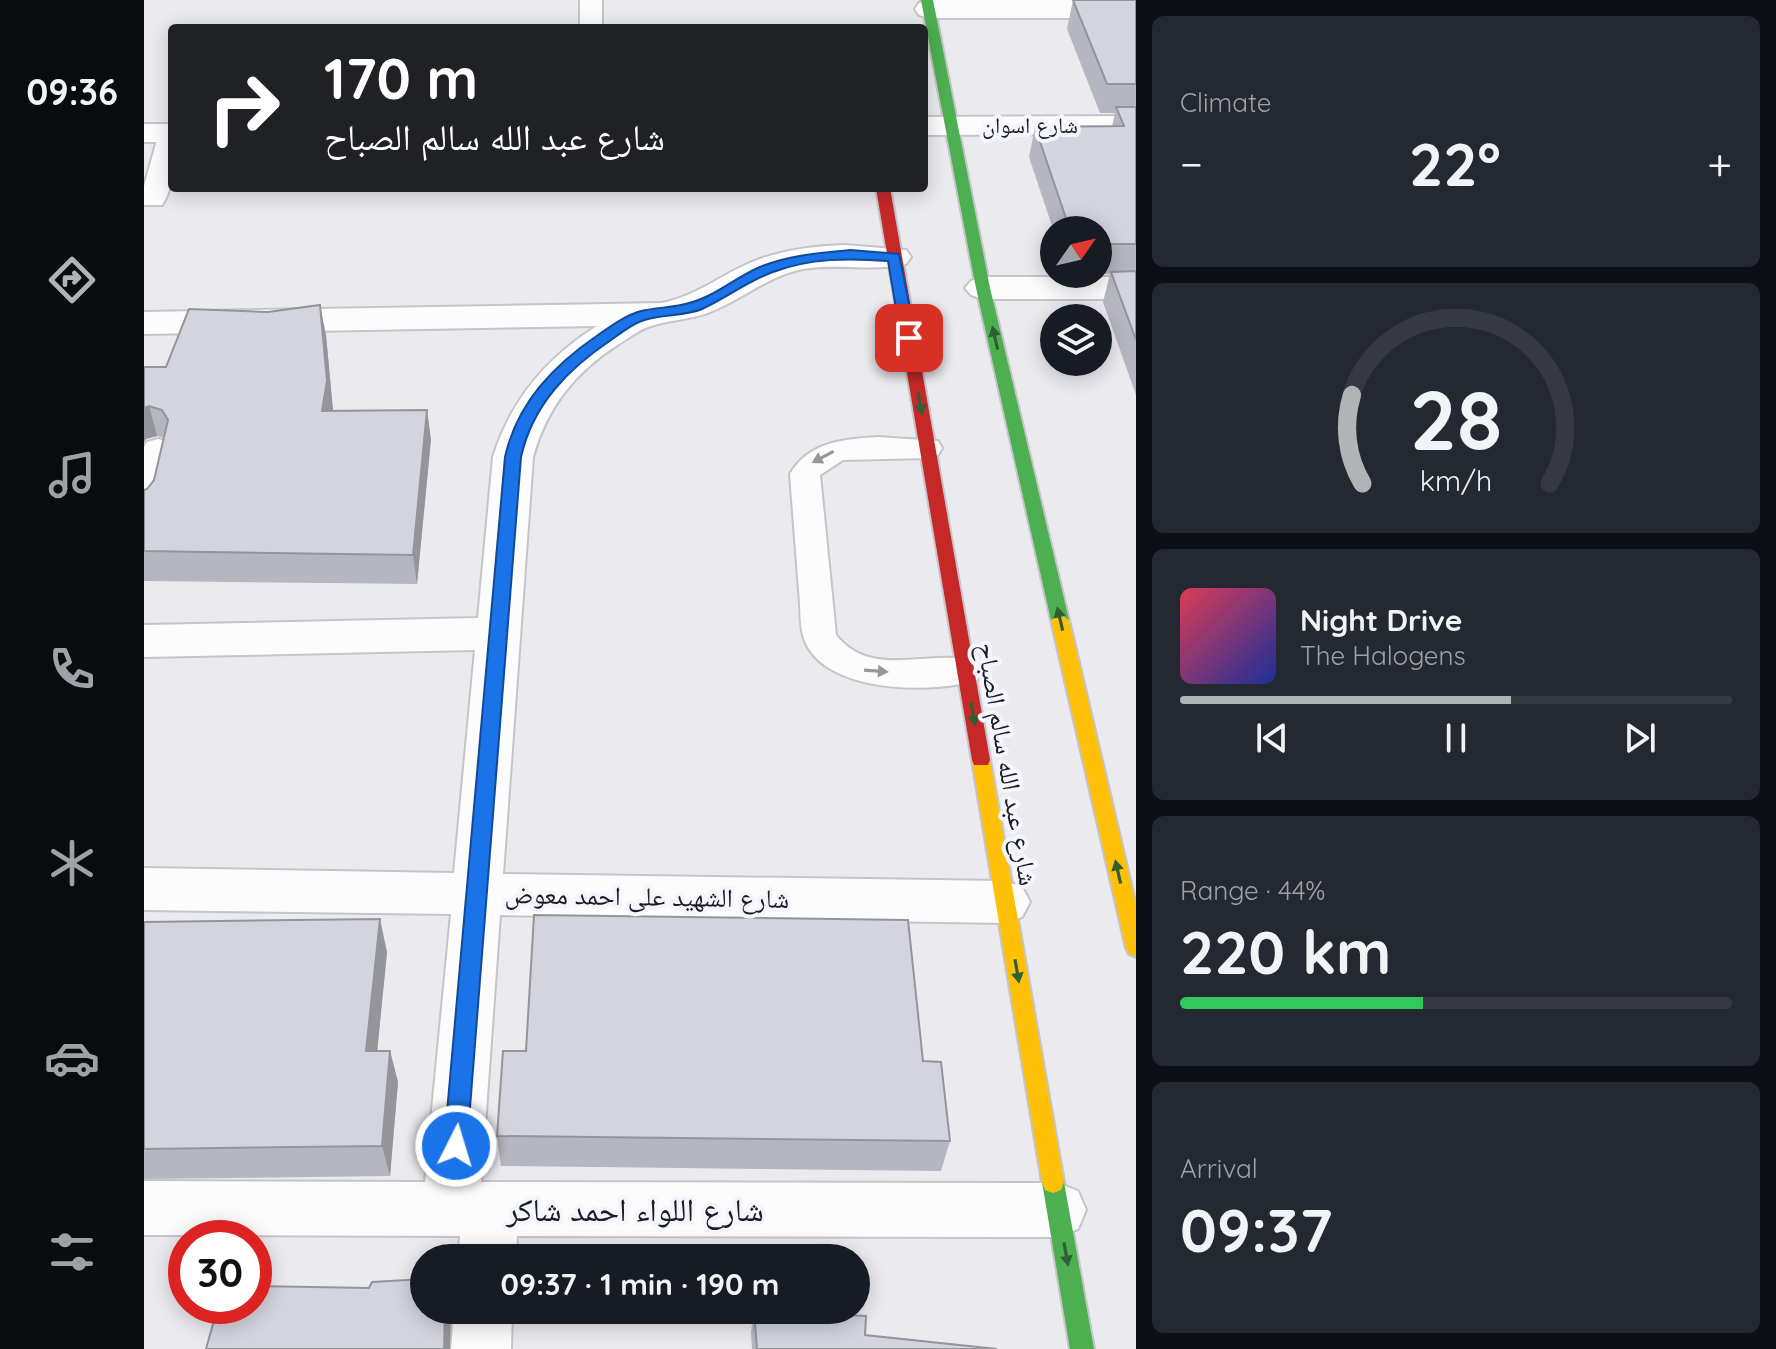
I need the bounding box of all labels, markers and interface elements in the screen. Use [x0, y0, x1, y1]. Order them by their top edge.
text: 170 m [324, 43, 478, 113]
icon: right [192, 56, 296, 160]
text: 09:36 [26, 69, 118, 114]
text: Climate [1180, 86, 1271, 119]
street label: شارع اسوان [982, 111, 1078, 139]
text: شارع عبد الله سالم الصباح [324, 114, 665, 159]
text: 22° [1409, 126, 1501, 201]
text: − [1180, 136, 1203, 191]
text: + [1707, 136, 1732, 191]
north arrow [1040, 216, 1112, 288]
map controls [1040, 216, 1112, 376]
icon: directions [44, 252, 100, 308]
pin [875, 304, 943, 372]
button: layers [1040, 304, 1112, 376]
icon: arrive [887, 316, 931, 360]
one-way arrow [988, 326, 1001, 351]
text: 28 [1410, 366, 1502, 470]
one-way arrow [914, 391, 926, 416]
icon: music [44, 447, 100, 503]
one-way arrow [812, 450, 834, 464]
text: km/h [1420, 462, 1492, 498]
text: Night Drive [1300, 601, 1462, 639]
one-way arrow [1053, 606, 1066, 631]
text: The Halogens [1300, 639, 1466, 672]
street label: شارع عبد الله سالم الصباح [969, 640, 1046, 888]
icon: phone [44, 641, 100, 697]
one-way arrow [864, 665, 889, 678]
one-way arrow [967, 702, 979, 727]
icon: previous [1250, 716, 1294, 760]
icon: pause [1434, 716, 1478, 760]
icon: next [1618, 716, 1662, 760]
icon: climate [44, 835, 100, 891]
one-way arrow [1112, 860, 1124, 885]
text: Range · 44% [1180, 874, 1326, 907]
street label: شارع الشهيد على احمد معوض [504, 877, 790, 915]
text: 220 km [1180, 914, 1391, 989]
one-way arrow [1011, 958, 1024, 983]
icon: car [44, 1030, 100, 1086]
position arrow [414, 1104, 498, 1188]
text: Arrival [1180, 1152, 1258, 1185]
street label: شارع اللواء احمد شاكر [505, 1189, 764, 1230]
text: 09:37 [1180, 1192, 1332, 1267]
speed limit sign: 30 [168, 1220, 272, 1324]
icon: filters [44, 1224, 100, 1280]
one-way arrow [1060, 1242, 1072, 1267]
text: 09:37 · 1 min · 190 m [500, 1265, 780, 1303]

